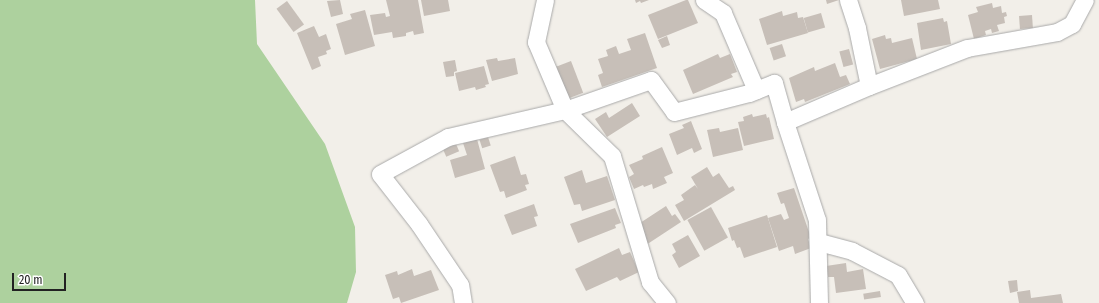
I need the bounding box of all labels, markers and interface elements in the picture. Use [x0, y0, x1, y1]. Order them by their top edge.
scale bar [14, 265, 68, 291]
text: 20 m [19, 273, 43, 287]

